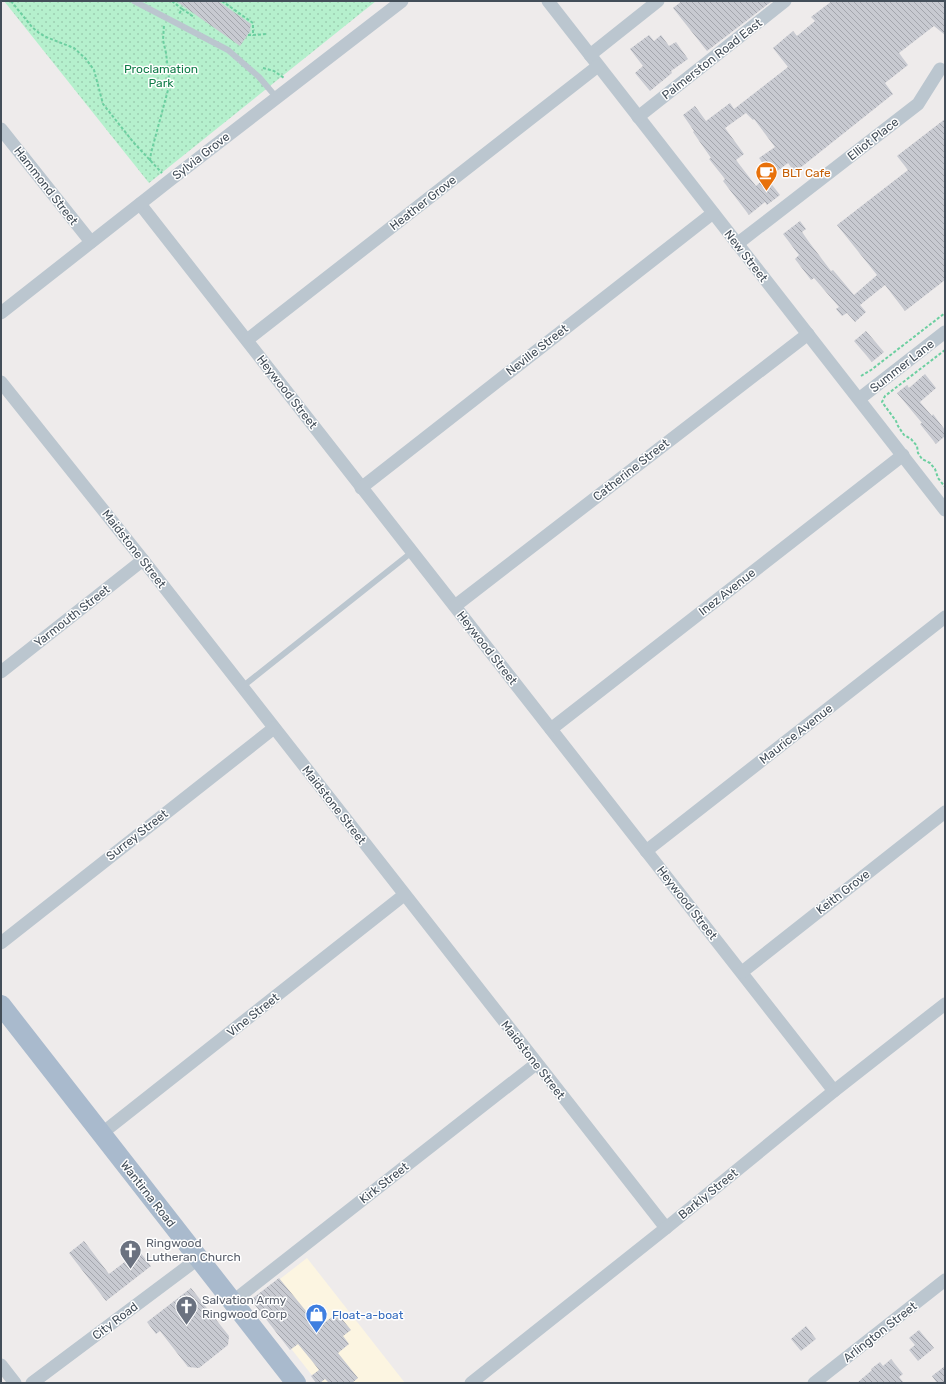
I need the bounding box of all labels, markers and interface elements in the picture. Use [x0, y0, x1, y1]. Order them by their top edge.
street label: Palmerston Road East [659, 15, 765, 102]
park label: Proclamation Park [124, 62, 198, 90]
street label: Elliot Place [845, 115, 902, 163]
street label: Sylvia Grove [170, 129, 233, 183]
street label: Hammond Street [11, 144, 81, 228]
cafe icon: BLT Cafe [753, 160, 779, 193]
place label: BLT Cafe [782, 166, 831, 180]
street label: Heather Grove [387, 173, 459, 233]
street label: New Street [721, 227, 771, 285]
street label: Neville Street [503, 321, 571, 378]
street label: Summer Lane [867, 337, 937, 395]
street label: Heywood Street [254, 352, 320, 432]
street label: Catherine Street [590, 436, 672, 504]
street label: Maidstone Street [99, 507, 169, 591]
street label: Inez Avenue [696, 565, 758, 618]
street label: Yarmouth Street [31, 582, 113, 650]
street label: Heywood Street [454, 608, 520, 688]
street label: Maurice Avenue [757, 701, 836, 767]
street label: Maidstone Street [299, 763, 369, 847]
street label: Surrey Street [103, 806, 171, 863]
street label: Heywood Street [654, 863, 720, 943]
street label: Keith Grove [814, 867, 873, 917]
street label: Vine Street [224, 990, 282, 1040]
street label: Maidstone Street [498, 1018, 568, 1102]
street label: Wantirna Road [118, 1158, 178, 1230]
street label: Kirk Street [357, 1159, 412, 1206]
street label: Barkly Street [676, 1166, 741, 1222]
place label: Ringwood Lutheran Church [146, 1236, 241, 1264]
church icon: Ringwood Lutheran Church [117, 1237, 143, 1270]
place label: Salvation Army Ringwood Corp [202, 1293, 287, 1321]
church icon: Salvation Army Ringwood Corp [173, 1294, 199, 1327]
street label: City Road [90, 1299, 140, 1343]
street label: Arlington Street [840, 1299, 920, 1365]
shop icon: Float-a-boat [304, 1302, 330, 1335]
place label: Float-a-boat [332, 1308, 404, 1322]

